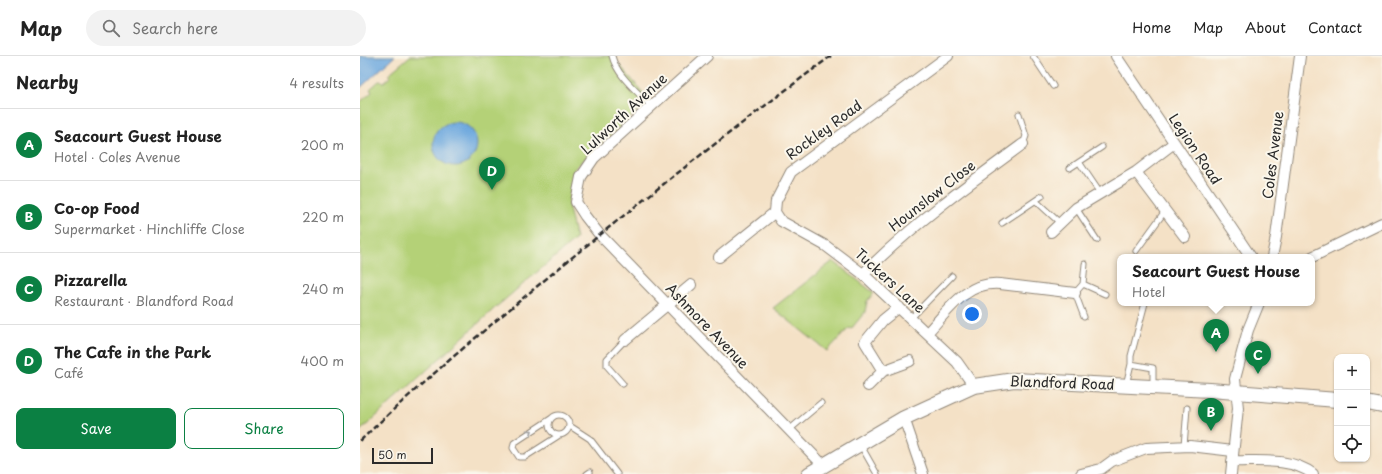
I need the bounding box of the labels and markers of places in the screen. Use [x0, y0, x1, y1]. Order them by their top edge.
pin: D [479, 157, 505, 190]
pin: A [1203, 319, 1229, 352]
pin: C [1245, 341, 1271, 374]
pin: B [1198, 398, 1224, 431]

